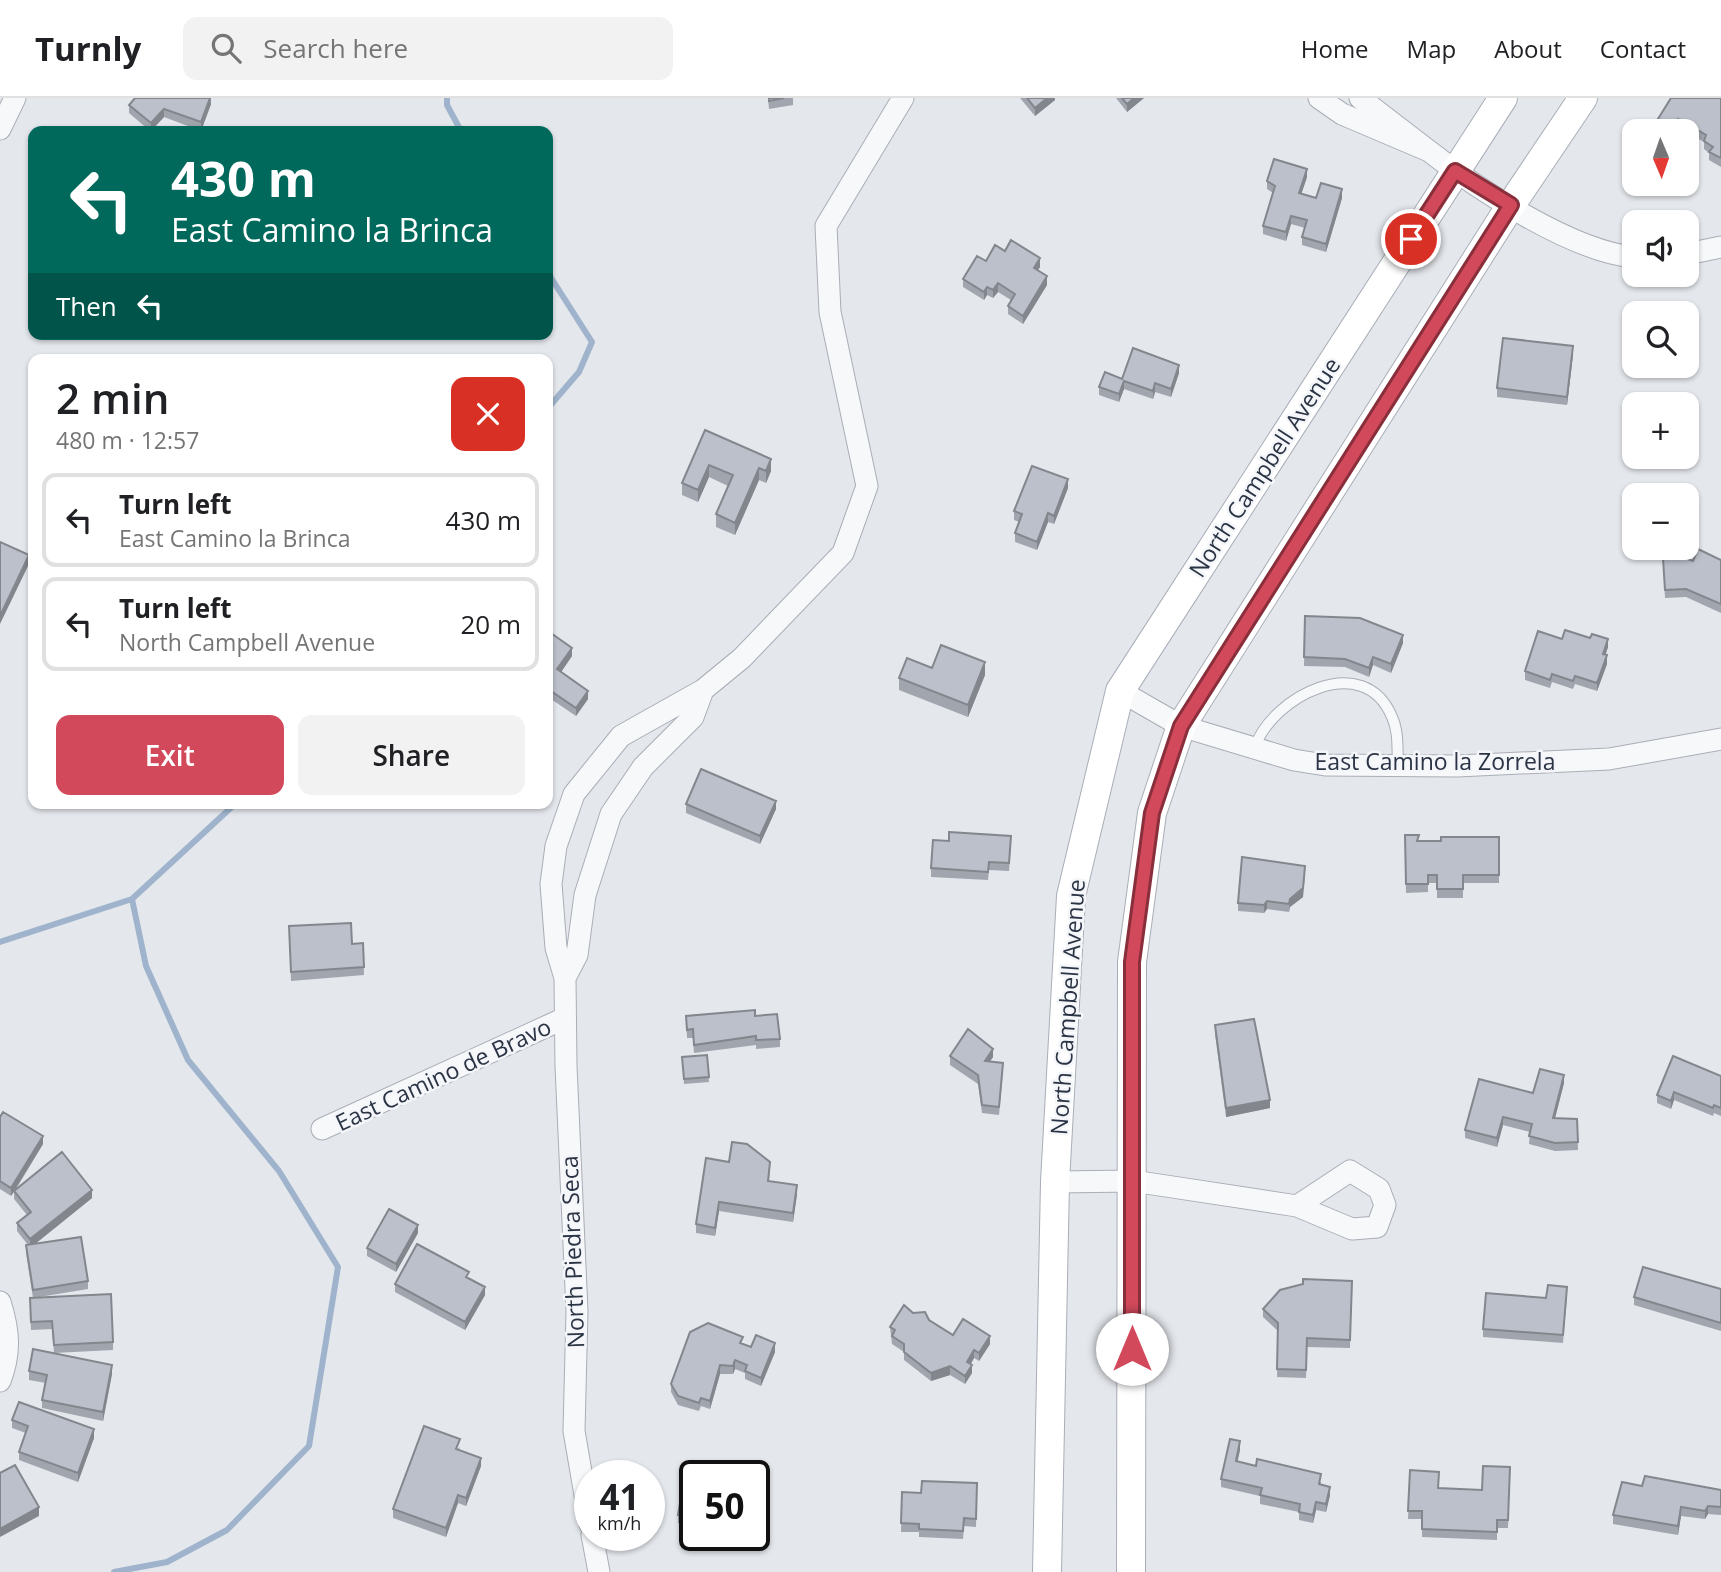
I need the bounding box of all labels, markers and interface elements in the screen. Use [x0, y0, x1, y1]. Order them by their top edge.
search box [183, 17, 673, 80]
text: Turnly [35, 26, 141, 71]
icon: search [207, 29, 245, 67]
text: Search here [263, 30, 408, 66]
text: Home [1301, 32, 1369, 65]
text: Map [1407, 32, 1456, 65]
text: About [1494, 32, 1562, 65]
text: Contact [1600, 32, 1686, 65]
north arrow [1622, 119, 1699, 196]
map controls [1622, 119, 1699, 560]
text: 430 m [171, 145, 316, 211]
icon: left [56, 154, 147, 245]
text: East Camino la Brinca [171, 208, 493, 251]
pin [1381, 209, 1441, 269]
button: sound [1622, 210, 1699, 287]
icon: arrive [1392, 220, 1430, 258]
icon: left [131, 287, 169, 325]
text: Then [56, 288, 117, 324]
button: search [1622, 301, 1699, 378]
street label: North Campbell Avenue [1181, 351, 1347, 583]
text: 2 min [56, 369, 169, 426]
button: close [451, 377, 525, 451]
button: + [1622, 392, 1699, 469]
text: 480 m · 12:57 [56, 424, 199, 456]
button: − [1622, 483, 1699, 560]
text: Turn left [119, 486, 231, 522]
icon: left [60, 501, 98, 539]
text: 430 m [446, 502, 521, 538]
text: East Camino la Brinca [119, 522, 351, 554]
text: Turn left [119, 590, 231, 626]
icon: left [60, 605, 98, 643]
text: 20 m [460, 606, 521, 642]
text: North Campbell Avenue [119, 626, 375, 658]
button: Exit [56, 715, 284, 795]
button: Share [298, 715, 525, 795]
street label: East Camino la Zorrela [1315, 745, 1555, 777]
street label: North Campbell Avenue [1042, 878, 1092, 1136]
street label: East Camino de Bravo [330, 1010, 556, 1138]
street label: North Piedra Seca [553, 1155, 591, 1349]
position arrow [1095, 1312, 1169, 1386]
speed limit sign: 50 [679, 1460, 770, 1551]
text: 41 [599, 1473, 640, 1520]
text: km/h [598, 1511, 641, 1535]

